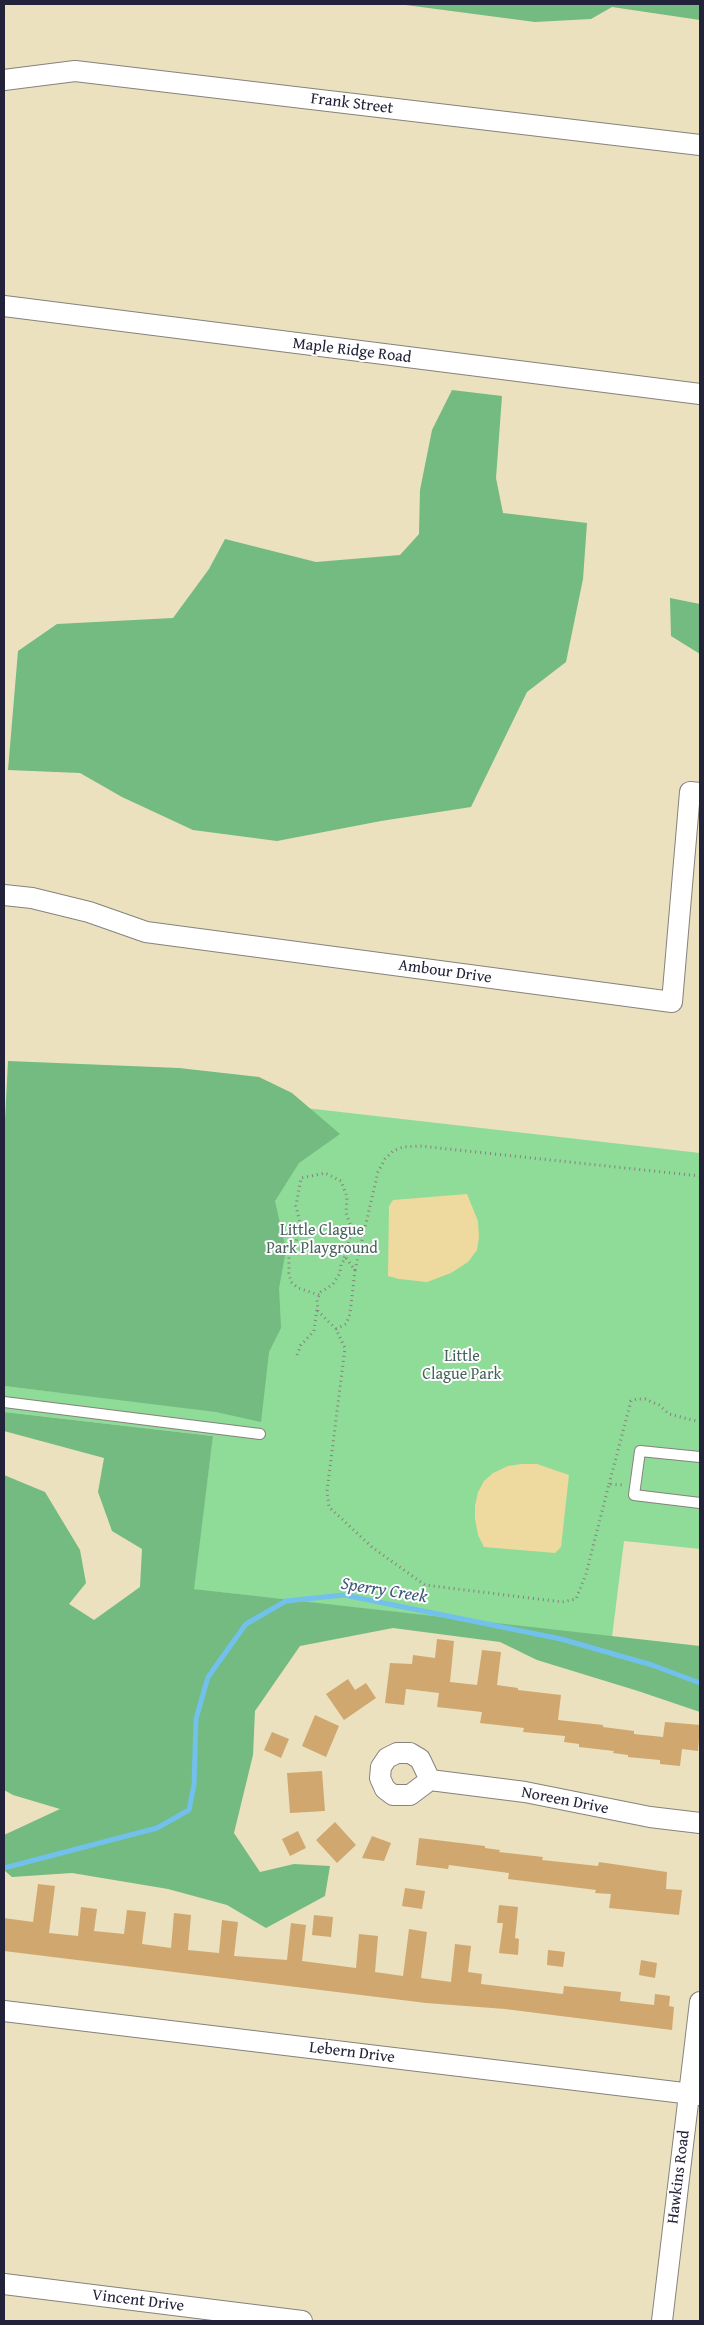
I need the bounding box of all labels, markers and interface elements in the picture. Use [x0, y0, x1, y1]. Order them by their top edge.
street label: Frank Street [310, 89, 394, 119]
street label: Maple Ridge Road [292, 334, 412, 368]
street label: Ambour Drive [397, 956, 493, 988]
park label: Little Clague Park Playground [266, 1221, 378, 1259]
park label: Little Clague Park [422, 1347, 502, 1385]
water label: Sperry Creek [339, 1574, 429, 1608]
street label: Noreen Drive [520, 1783, 610, 1819]
street label: Lebern Drive [308, 2038, 396, 2068]
street label: Hawkins Road [664, 2129, 694, 2225]
street label: Vincent Drive [91, 2286, 185, 2316]

